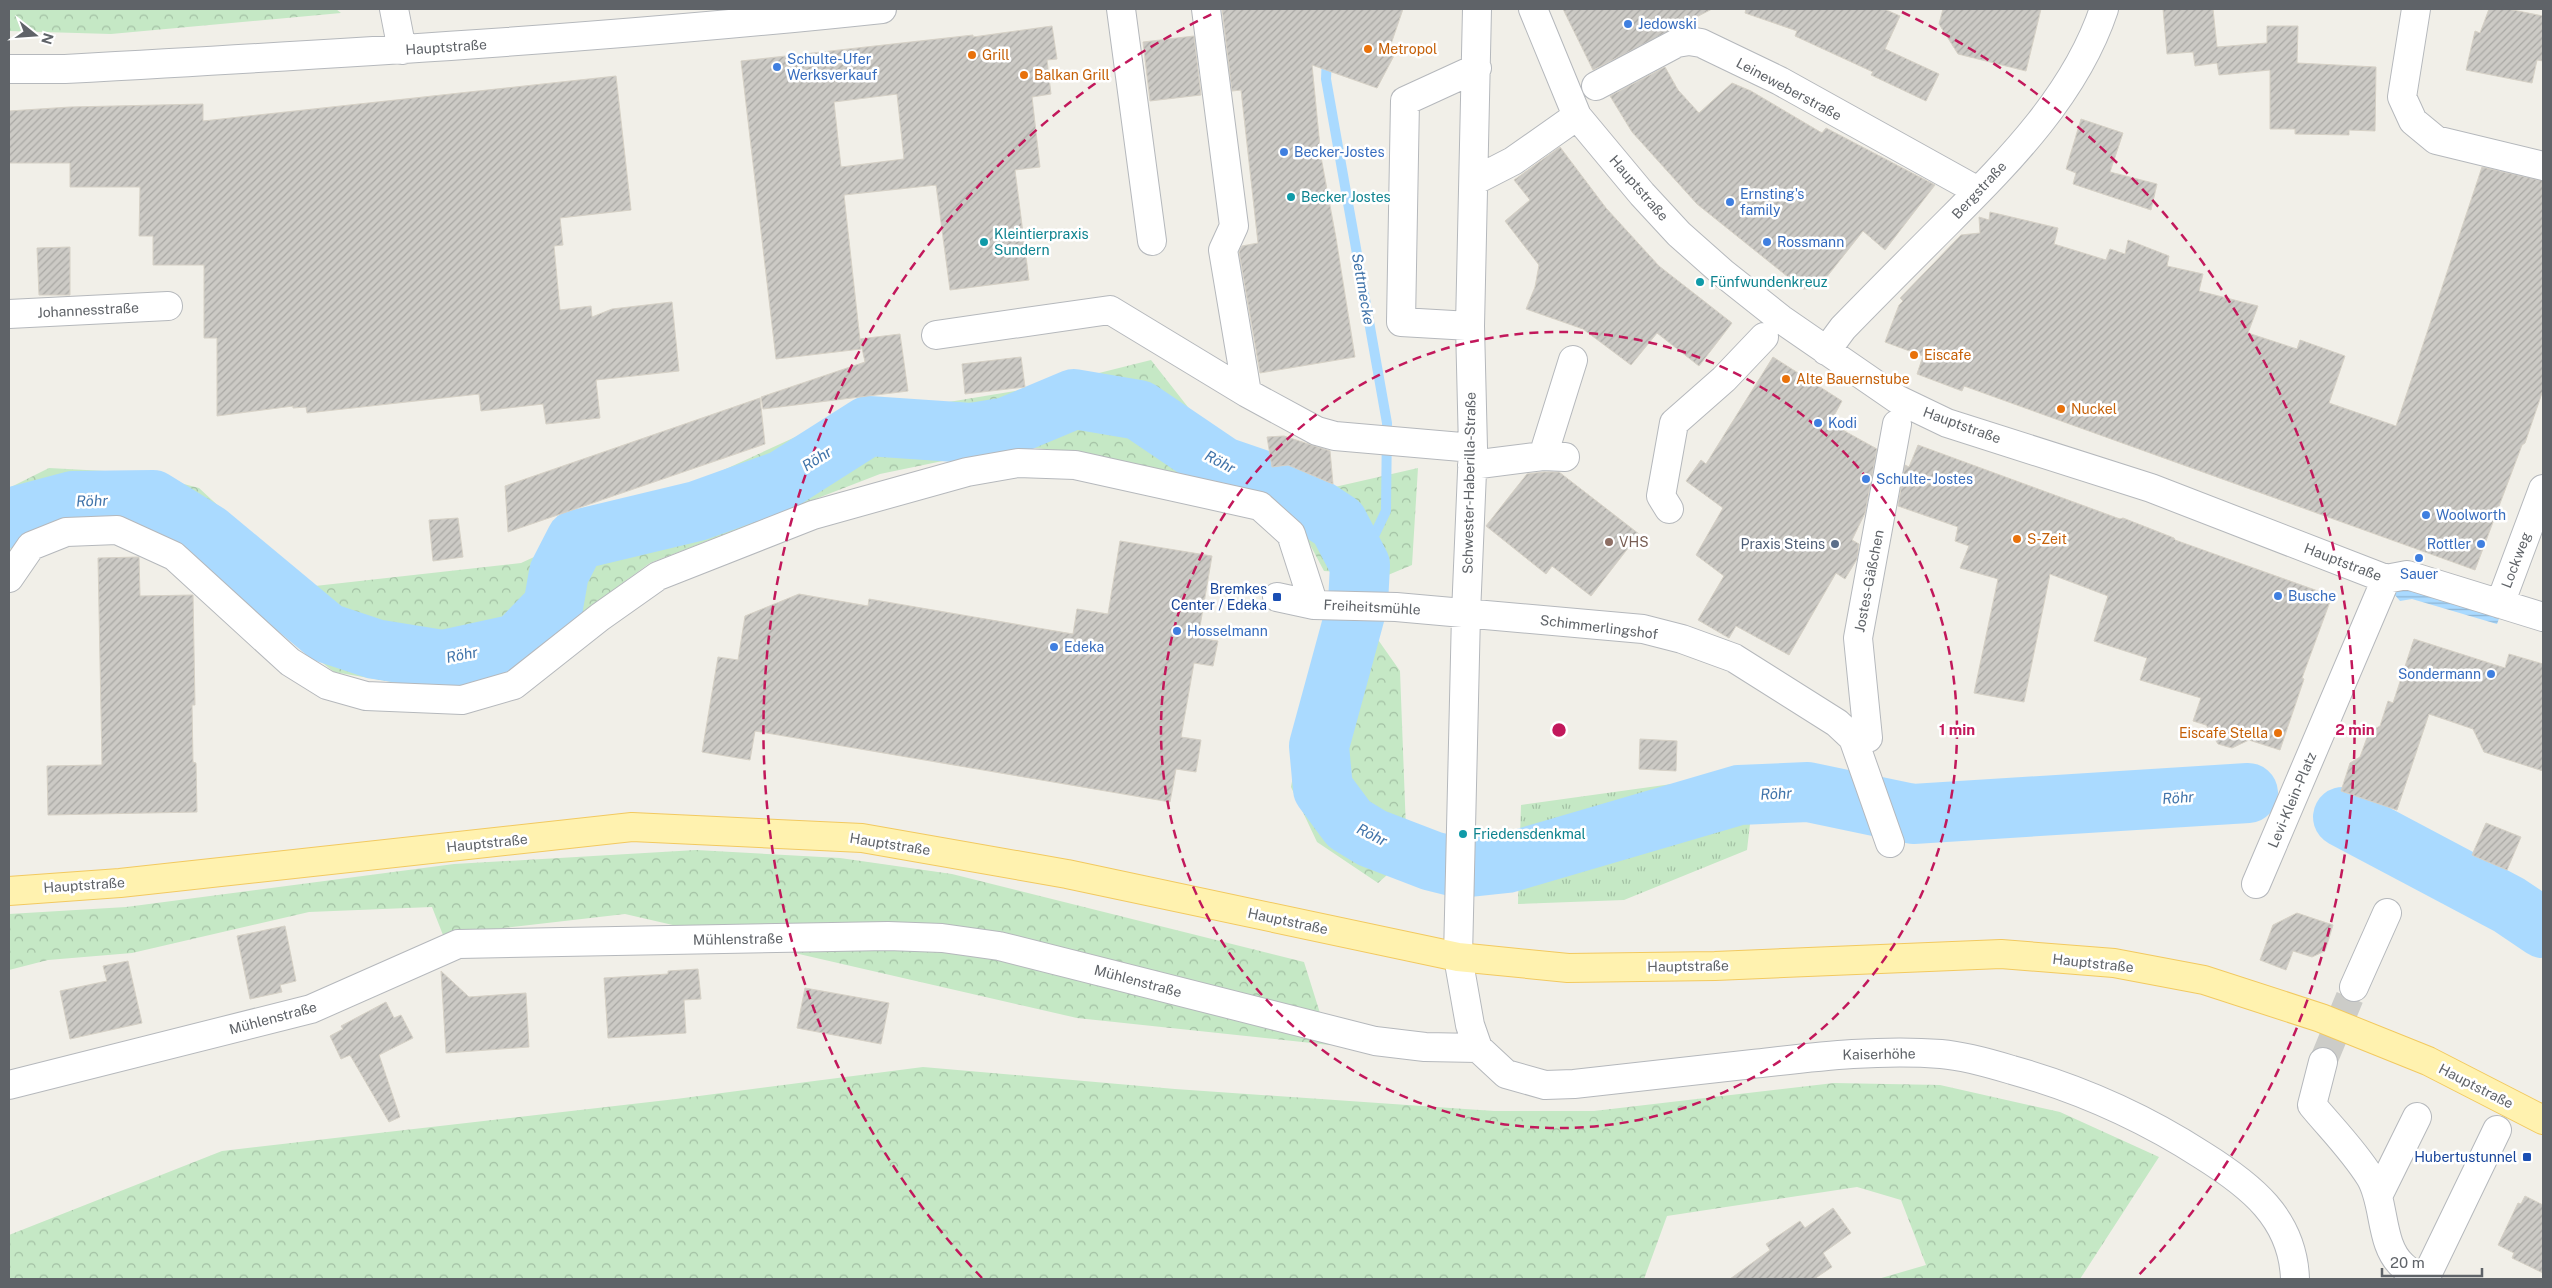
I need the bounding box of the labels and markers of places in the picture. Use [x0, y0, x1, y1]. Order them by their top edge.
place label: Jedowski [1638, 16, 1697, 32]
marker: Jedowski [1622, 18, 1634, 30]
place label: Metropol [1378, 41, 1437, 57]
marker: Metropol [1362, 43, 1374, 55]
place label: Grill [982, 47, 1010, 63]
marker: Grill [966, 49, 978, 61]
place label: Schulte-Ufer Werksverkauf [787, 51, 878, 83]
marker: Schulte-Ufer Werksverkauf [771, 61, 783, 73]
place label: Balkan Grill [1034, 67, 1110, 83]
marker: Balkan Grill [1018, 69, 1030, 81]
place label: Becker-Jostes [1294, 144, 1384, 160]
marker: Becker-Jostes [1278, 146, 1290, 158]
place label: Ernsting's family [1740, 186, 1804, 218]
place label: Becker Jostes [1301, 189, 1391, 205]
marker: Becker Jostes [1285, 191, 1297, 203]
marker: Ernsting's family [1724, 196, 1736, 208]
place label: Kleintierpraxis Sundern [994, 226, 1089, 258]
place label: Rossmann [1777, 234, 1844, 250]
marker: Kleintierpraxis Sundern [978, 236, 990, 248]
marker: Rossmann [1761, 236, 1773, 248]
place label: Fünfwundenkreuz [1710, 274, 1828, 290]
marker: Fünfwundenkreuz [1694, 276, 1706, 288]
place label: Eiscafe [1924, 347, 1972, 363]
marker: Eiscafe [1908, 349, 1920, 361]
place label: Alte Bauernstube [1796, 371, 1910, 387]
marker: Alte Bauernstube [1780, 373, 1792, 385]
place label: Nuckel [2071, 401, 2117, 417]
marker: Nuckel [2055, 403, 2067, 415]
place label: Kodi [1828, 415, 1857, 431]
marker: Kodi [1812, 417, 1824, 429]
place label: Schulte- Jostes [1876, 471, 1973, 487]
marker: Schulte- Jostes [1860, 473, 1872, 485]
place label: Woolworth [2436, 507, 2506, 523]
marker: Woolworth [2420, 509, 2432, 521]
place label: S-Zeit [2027, 531, 2067, 547]
marker: S-Zeit [2011, 533, 2023, 545]
place label: VHS [1619, 534, 1649, 550]
marker: VHS [1603, 536, 1615, 548]
place label: Praxis Steins [1741, 536, 1825, 552]
place label: Rottler [2427, 536, 2471, 552]
marker: Praxis Steins [1829, 538, 1841, 550]
marker: Rottler [2475, 538, 2487, 550]
marker: Sauer [2413, 552, 2425, 564]
place label: Sauer [2400, 566, 2438, 582]
place label: Bremkes Center / Edeka [1171, 581, 1267, 613]
place label: Busche [2288, 588, 2336, 604]
marker: Busche [2272, 590, 2284, 602]
marker: Bremkes Center / Edeka [1271, 591, 1283, 603]
place label: Hosselmann [1187, 623, 1268, 639]
marker: Hosselmann [1171, 625, 1183, 637]
place label: Edeka [1064, 639, 1104, 655]
marker: Edeka [1048, 641, 1060, 653]
place label: Sondermann [2398, 666, 2481, 682]
marker: Sondermann [2485, 668, 2497, 680]
centre of rings [1550, 721, 1568, 739]
place label: Eiscafe Stella [2179, 725, 2268, 741]
marker: Eiscafe Stella [2272, 727, 2284, 739]
place label: Friedensdenkmal [1473, 826, 1586, 842]
marker: Friedensdenkmal [1457, 828, 1469, 840]
place label: Hubertustunnel [2414, 1149, 2517, 1165]
marker: Hubertustunnel [2521, 1151, 2533, 1163]

